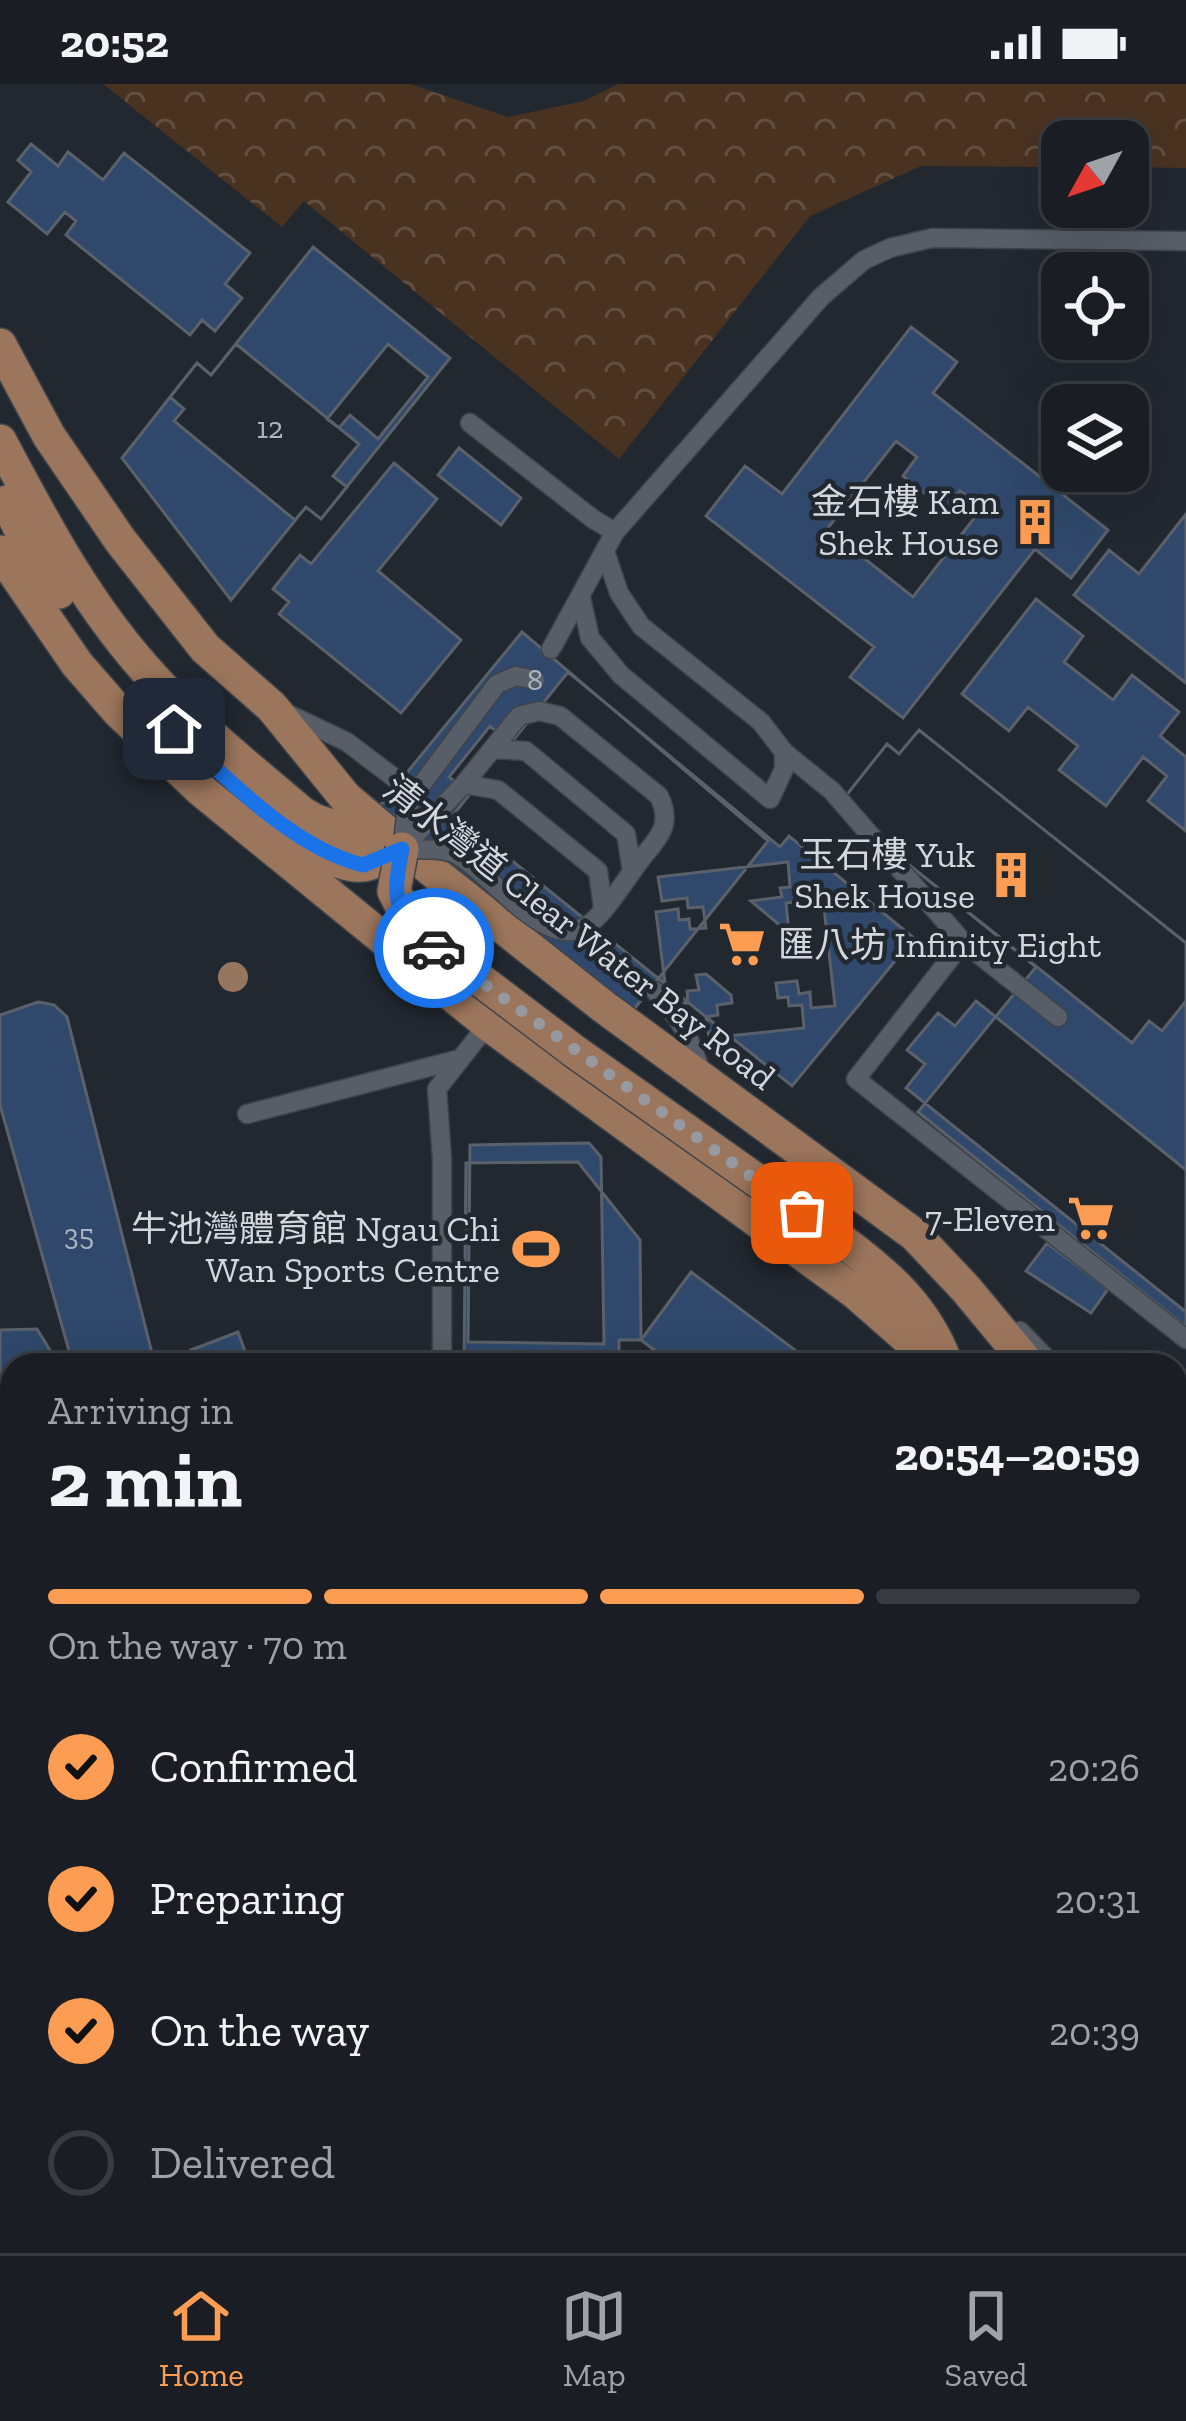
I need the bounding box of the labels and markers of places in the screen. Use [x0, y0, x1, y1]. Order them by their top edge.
place label: 金石樓 Kam Shek House [811, 480, 999, 564]
building icon: 金石樓 Kam Shek House [1010, 497, 1060, 547]
pin [123, 678, 225, 780]
place label: 玉石樓 Yuk Shek House [794, 833, 975, 917]
building icon: 玉石樓 Yuk Shek House [986, 850, 1036, 900]
supermarket icon: 匯八坊 Infinity Eight [717, 919, 767, 969]
place label: 匯八坊 Infinity Eight [778, 923, 1102, 966]
pin [751, 1162, 853, 1264]
supermarket icon: 7-Eleven [1066, 1193, 1116, 1243]
place label: 7-Eleven [925, 1197, 1055, 1240]
place label: 牛池灣體育館 Ngau Chi Wan Sports Centre [131, 1207, 500, 1291]
sports icon: 牛池灣體育館 Ngau Chi Wan Sports Centre [511, 1224, 561, 1274]

